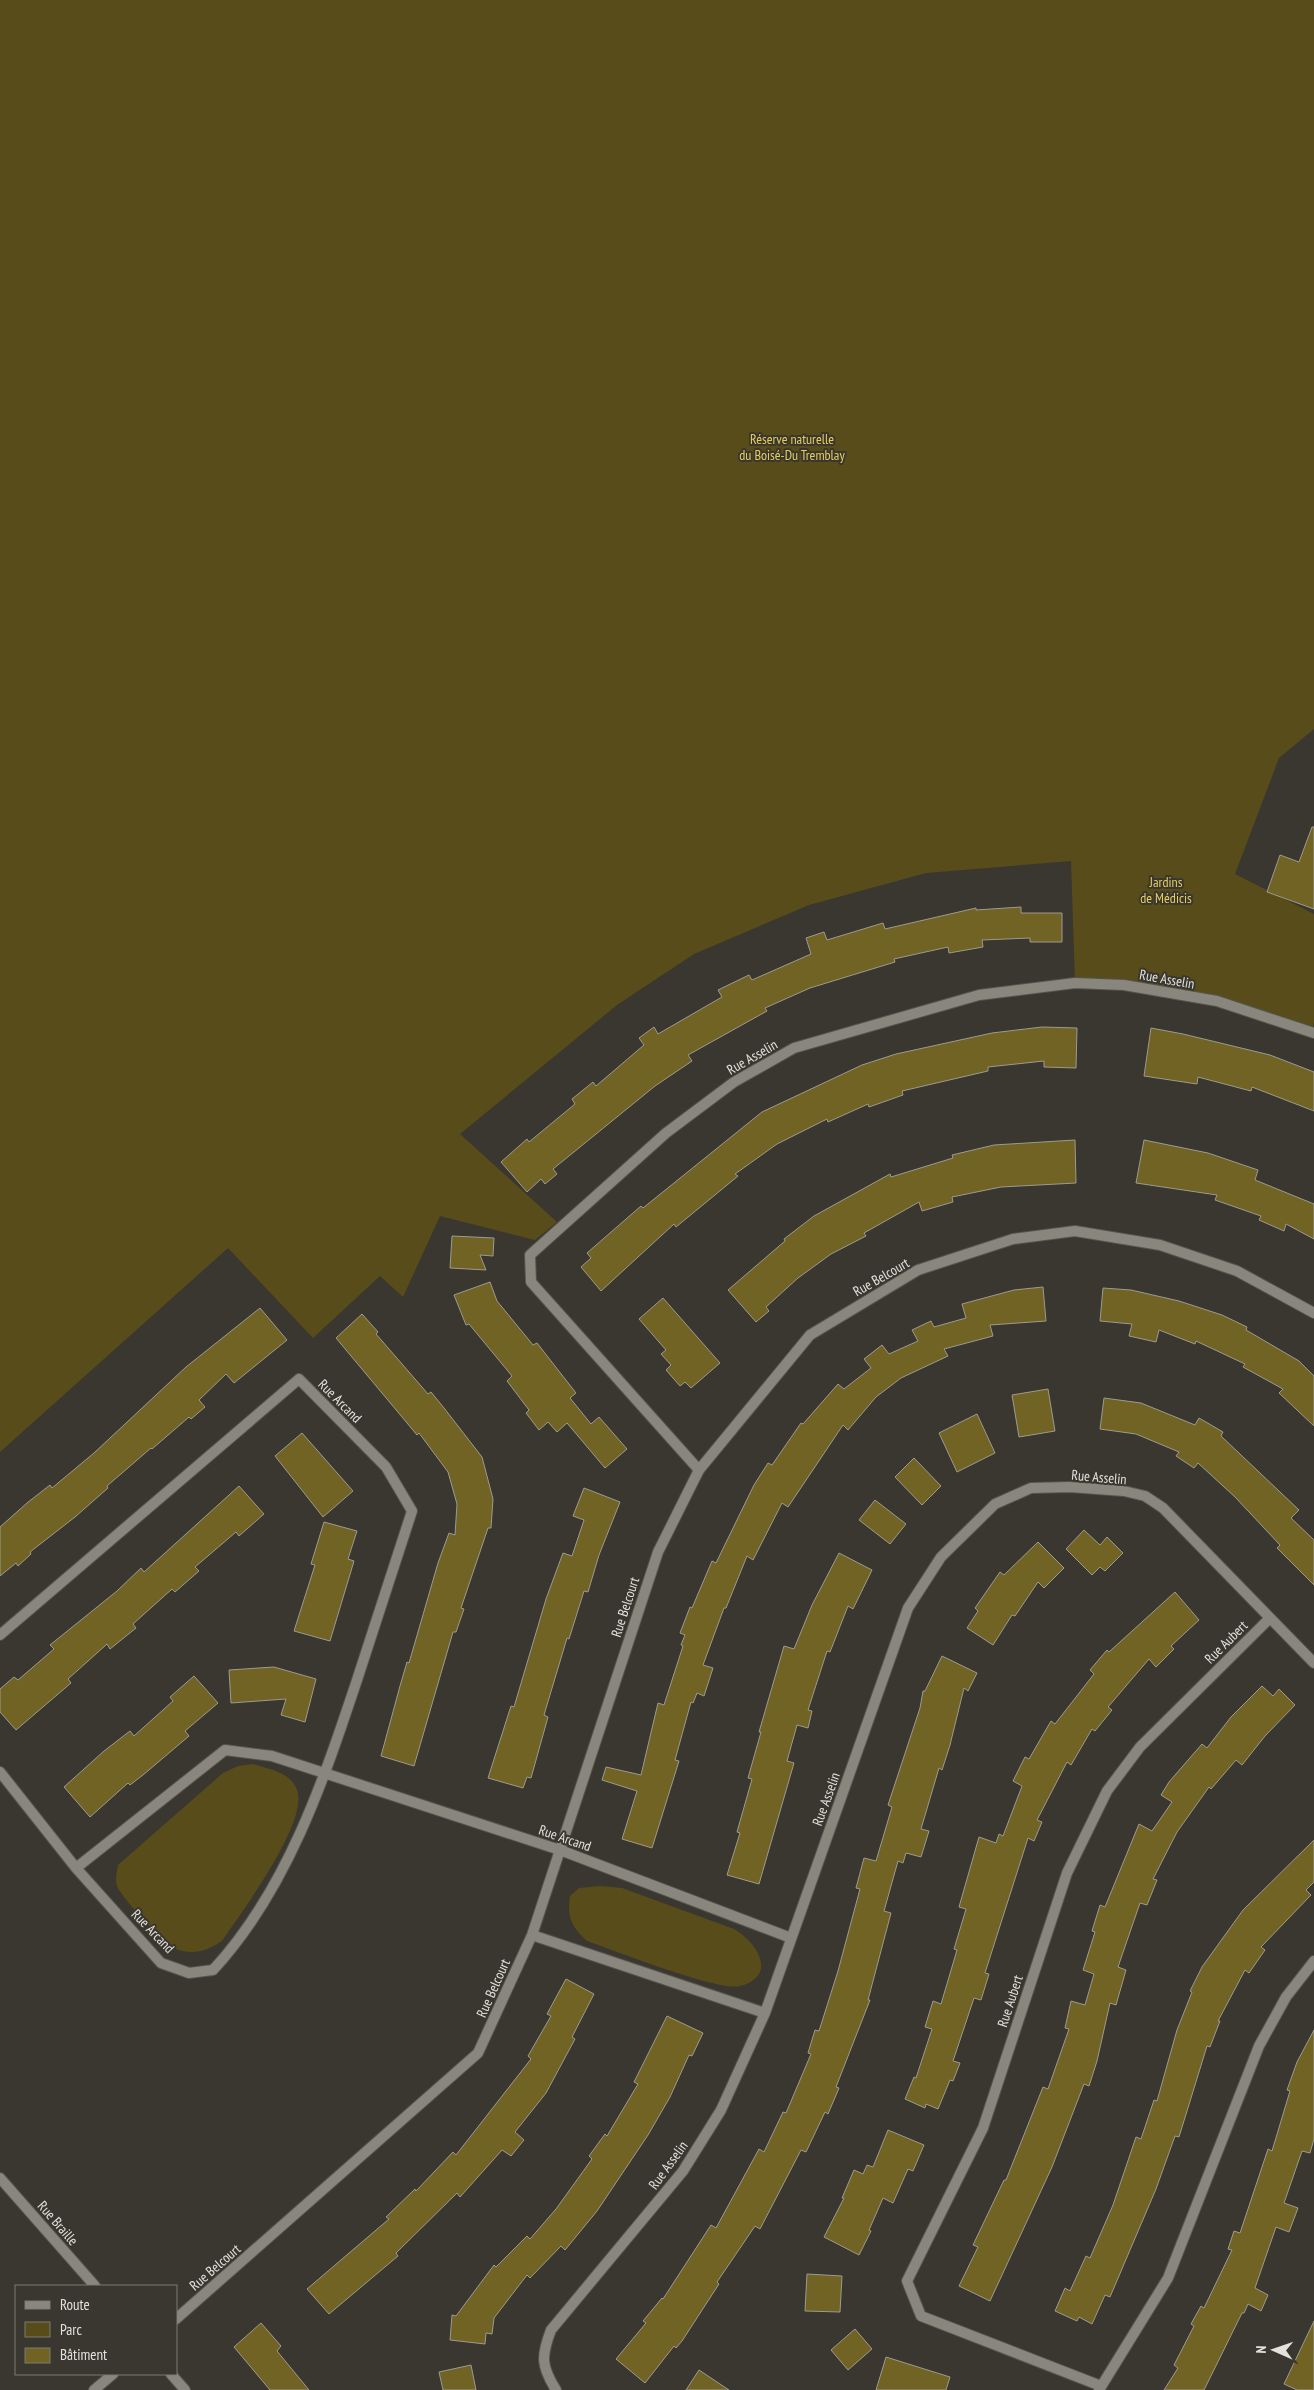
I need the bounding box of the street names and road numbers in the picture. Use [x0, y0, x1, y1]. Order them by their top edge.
street label: Rue Asselin [1138, 965, 1196, 993]
street label: Rue Asselin [723, 1035, 781, 1079]
street label: Rue Belcourt [850, 1254, 913, 1300]
street label: Rue Arcand [314, 1375, 366, 1427]
street label: Rue Asselin [1071, 1466, 1127, 1488]
street label: Rue Belcourt [607, 1575, 643, 1639]
street label: Rue Aubert [1201, 1617, 1251, 1667]
street label: Rue Asselin [808, 1770, 844, 1828]
street label: Rue Arcand [536, 1821, 594, 1855]
street label: Rue Arcand [128, 1905, 178, 1957]
street label: Rue Belcourt [472, 1956, 514, 2020]
street label: Rue Aubert [993, 1973, 1027, 2029]
street label: Rue Asselin [644, 2137, 692, 2193]
street label: Rue Braille [34, 2197, 82, 2249]
street label: Rue Belcourt [186, 2240, 244, 2294]

